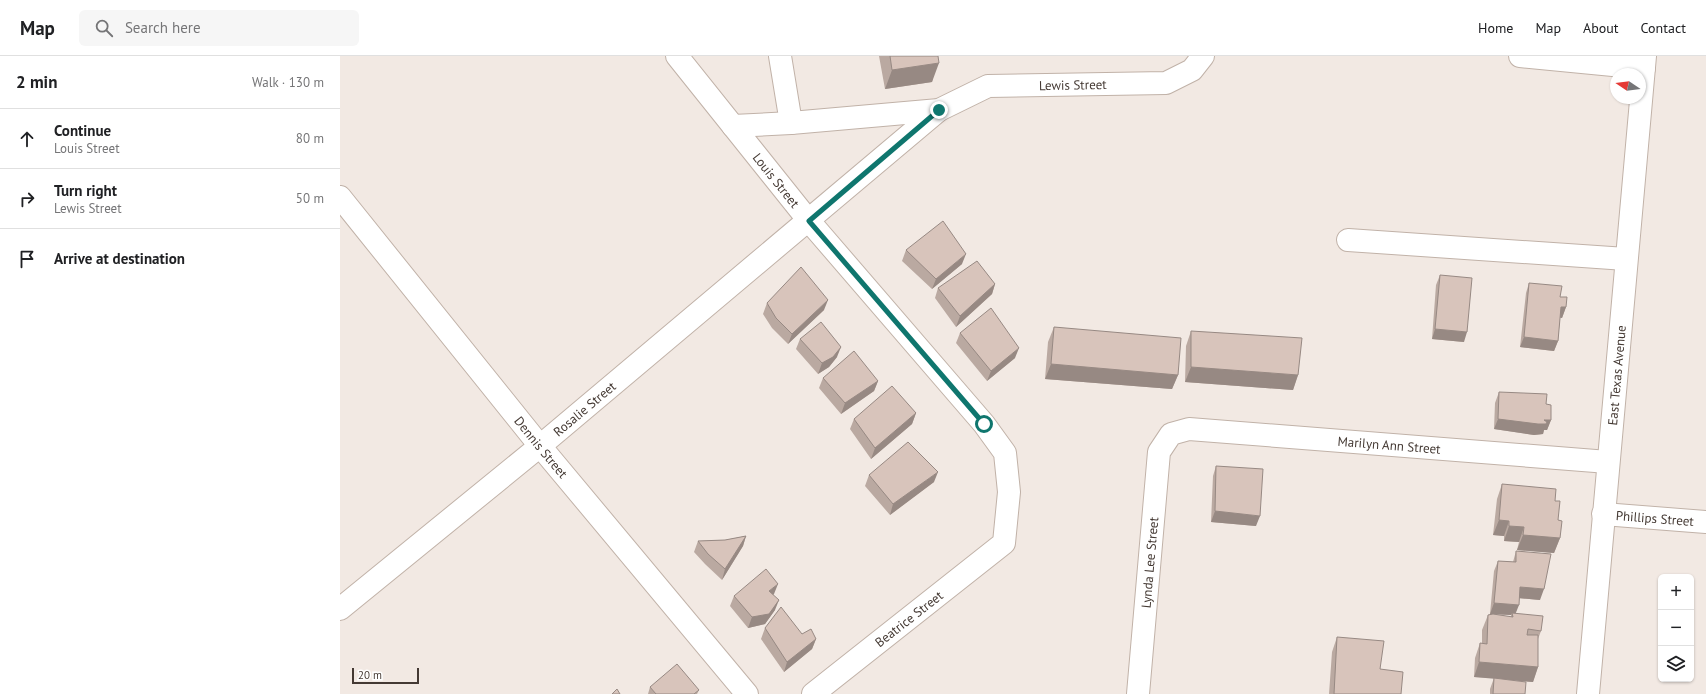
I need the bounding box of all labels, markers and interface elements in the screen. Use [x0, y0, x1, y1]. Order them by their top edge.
search box [79, 10, 359, 46]
text: Map [20, 16, 55, 40]
icon: search [93, 17, 115, 39]
text: Search here [125, 18, 201, 37]
text: Home [1478, 19, 1513, 37]
text: Map [1535, 19, 1561, 37]
text: About [1583, 19, 1619, 37]
text: Contact [1641, 19, 1686, 37]
north arrow [1610, 68, 1646, 104]
text: 2 min [16, 71, 57, 93]
text: Walk · 130 m [252, 74, 324, 91]
street label: Lewis Street [1039, 75, 1107, 94]
route end [930, 101, 948, 119]
text: Continue [54, 121, 111, 140]
icon: ahead [16, 128, 38, 150]
text: 80 m [296, 130, 324, 147]
text: Louis Street [54, 140, 120, 157]
street label: Louis Street [749, 149, 804, 212]
text: Turn right [54, 181, 117, 200]
icon: right [16, 188, 38, 210]
text: 50 m [296, 190, 324, 207]
text: Lewis Street [54, 200, 122, 217]
icon: arrive [16, 248, 38, 270]
text: Arrive at destination [54, 249, 185, 268]
street label: East Texas Avenue [1604, 324, 1629, 426]
street label: Rosalie Street [550, 377, 620, 440]
street label: Dennis Street [511, 413, 572, 482]
route start [975, 415, 993, 433]
street label: Marilyn Ann Street [1337, 432, 1442, 457]
street label: Phillips Street [1615, 507, 1695, 530]
street label: Lynda Lee Street [1137, 516, 1162, 609]
map controls [1658, 574, 1694, 682]
button: + [1658, 574, 1694, 610]
street label: Beatrice Street [872, 587, 947, 651]
button: − [1658, 610, 1694, 646]
button: layers [1658, 646, 1694, 682]
scale bar [352, 666, 419, 685]
text: 20 m [358, 668, 382, 682]

